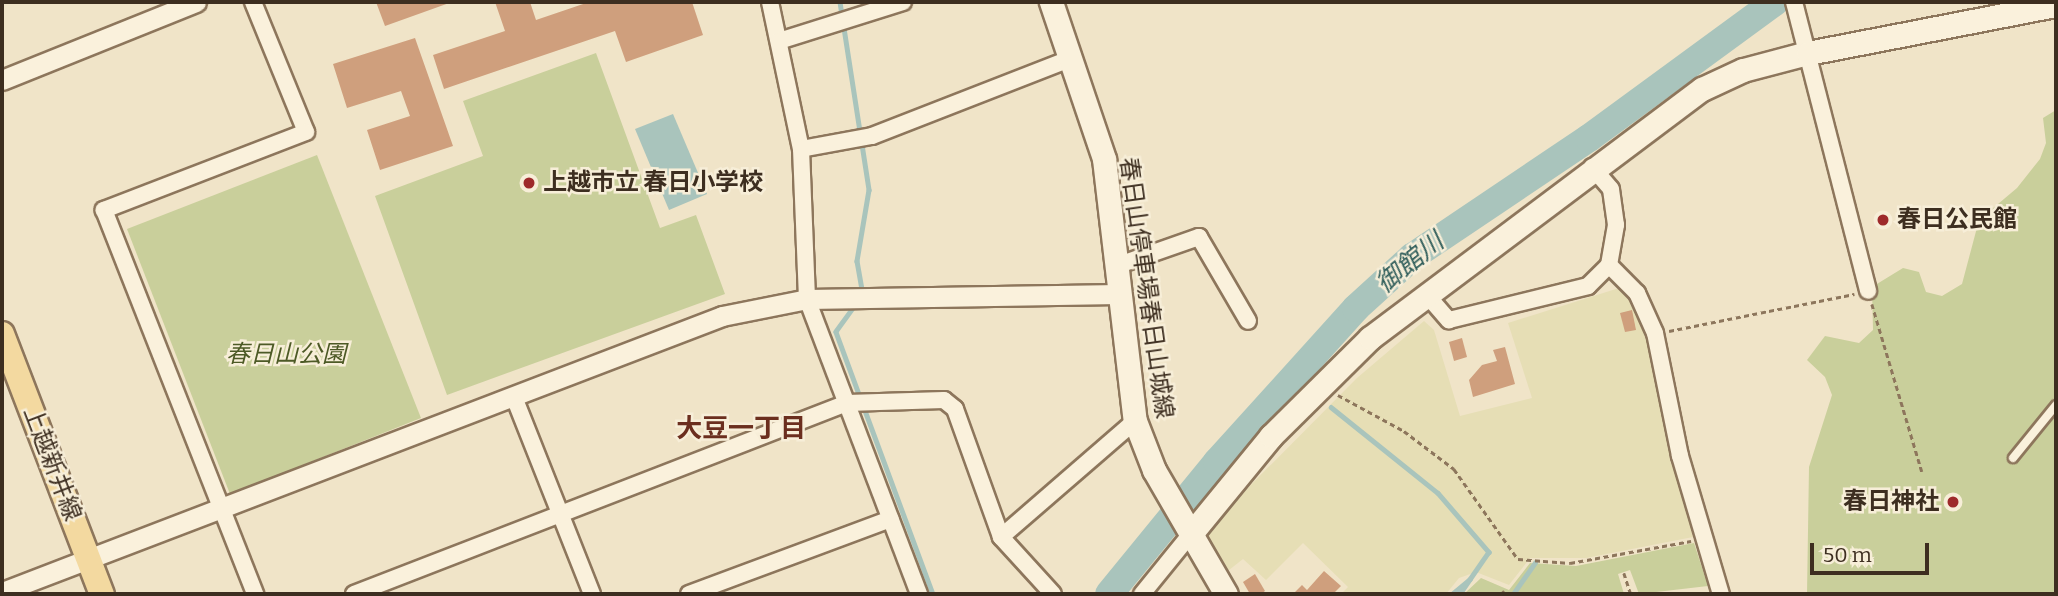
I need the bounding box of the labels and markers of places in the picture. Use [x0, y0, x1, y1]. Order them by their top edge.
place label: 上越市立 春日小学校 [543, 169, 763, 197]
marker: 上越市立 春日小学校 [521, 175, 537, 191]
place label: 春日公民館 [1897, 206, 2017, 234]
marker: 春日公民館 [1875, 212, 1891, 228]
place label: 春日神社 [1843, 488, 1939, 516]
marker: 春日神社 [1945, 494, 1961, 510]

